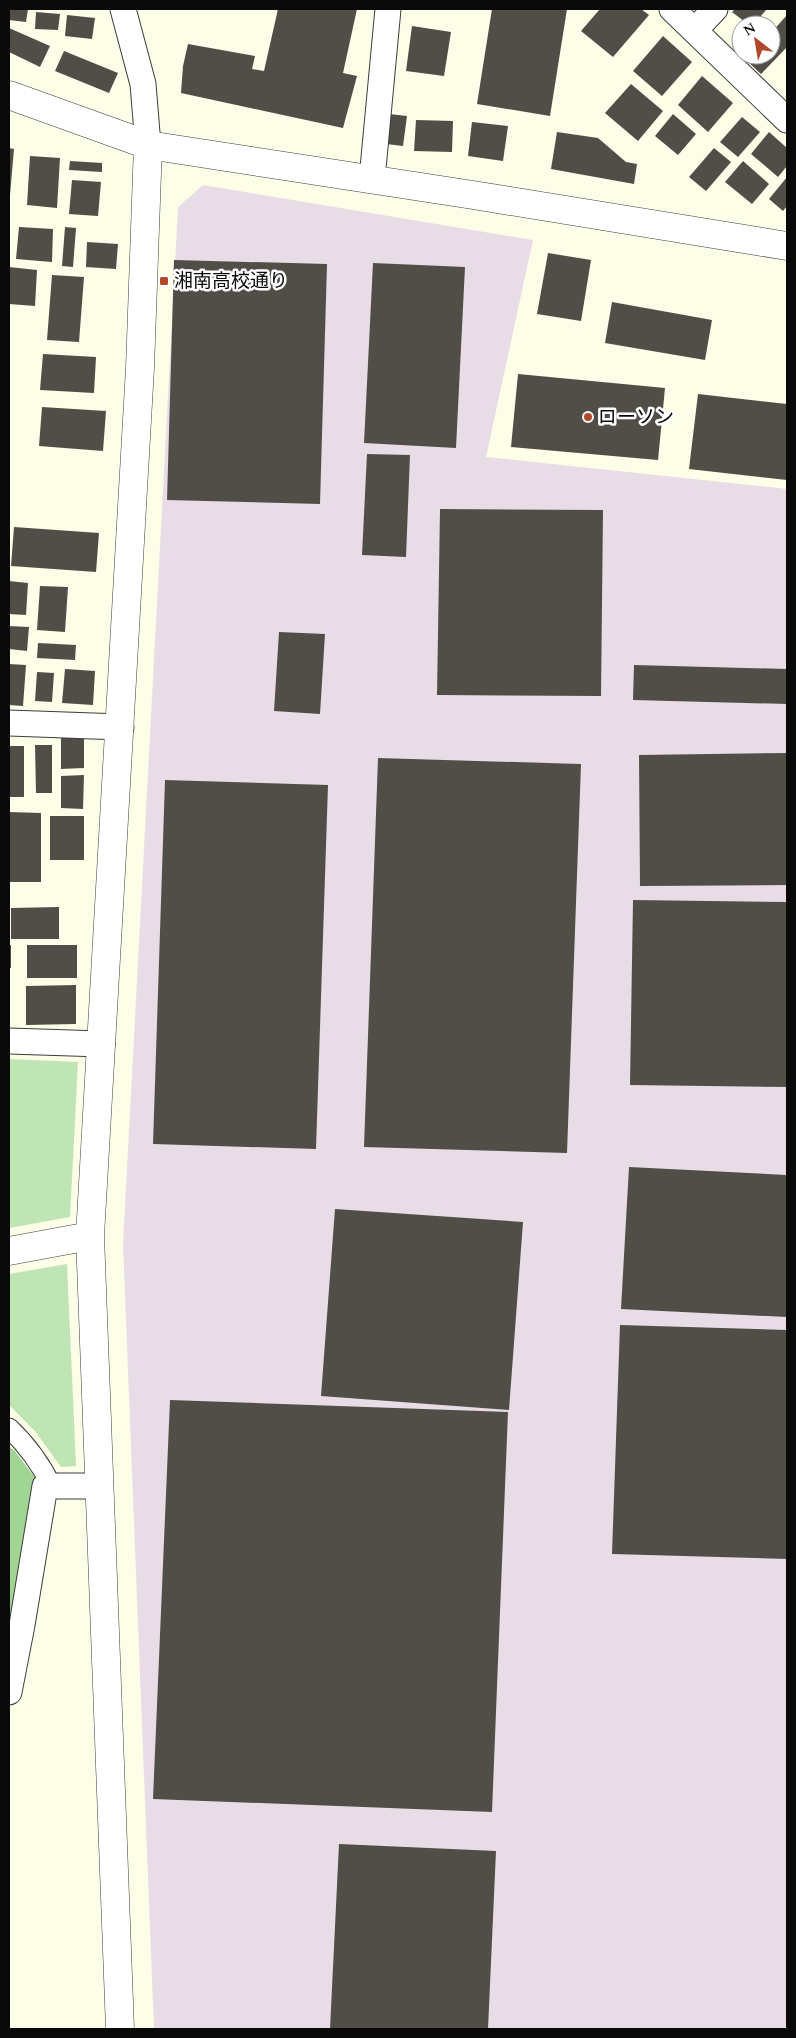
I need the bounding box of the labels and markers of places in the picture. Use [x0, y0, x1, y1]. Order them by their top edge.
place label: 湘南高校通り [174, 267, 288, 296]
marker: 湘南高校通り [158, 275, 170, 287]
place label: ローソン [598, 403, 674, 432]
marker: ローソン [582, 411, 594, 423]

